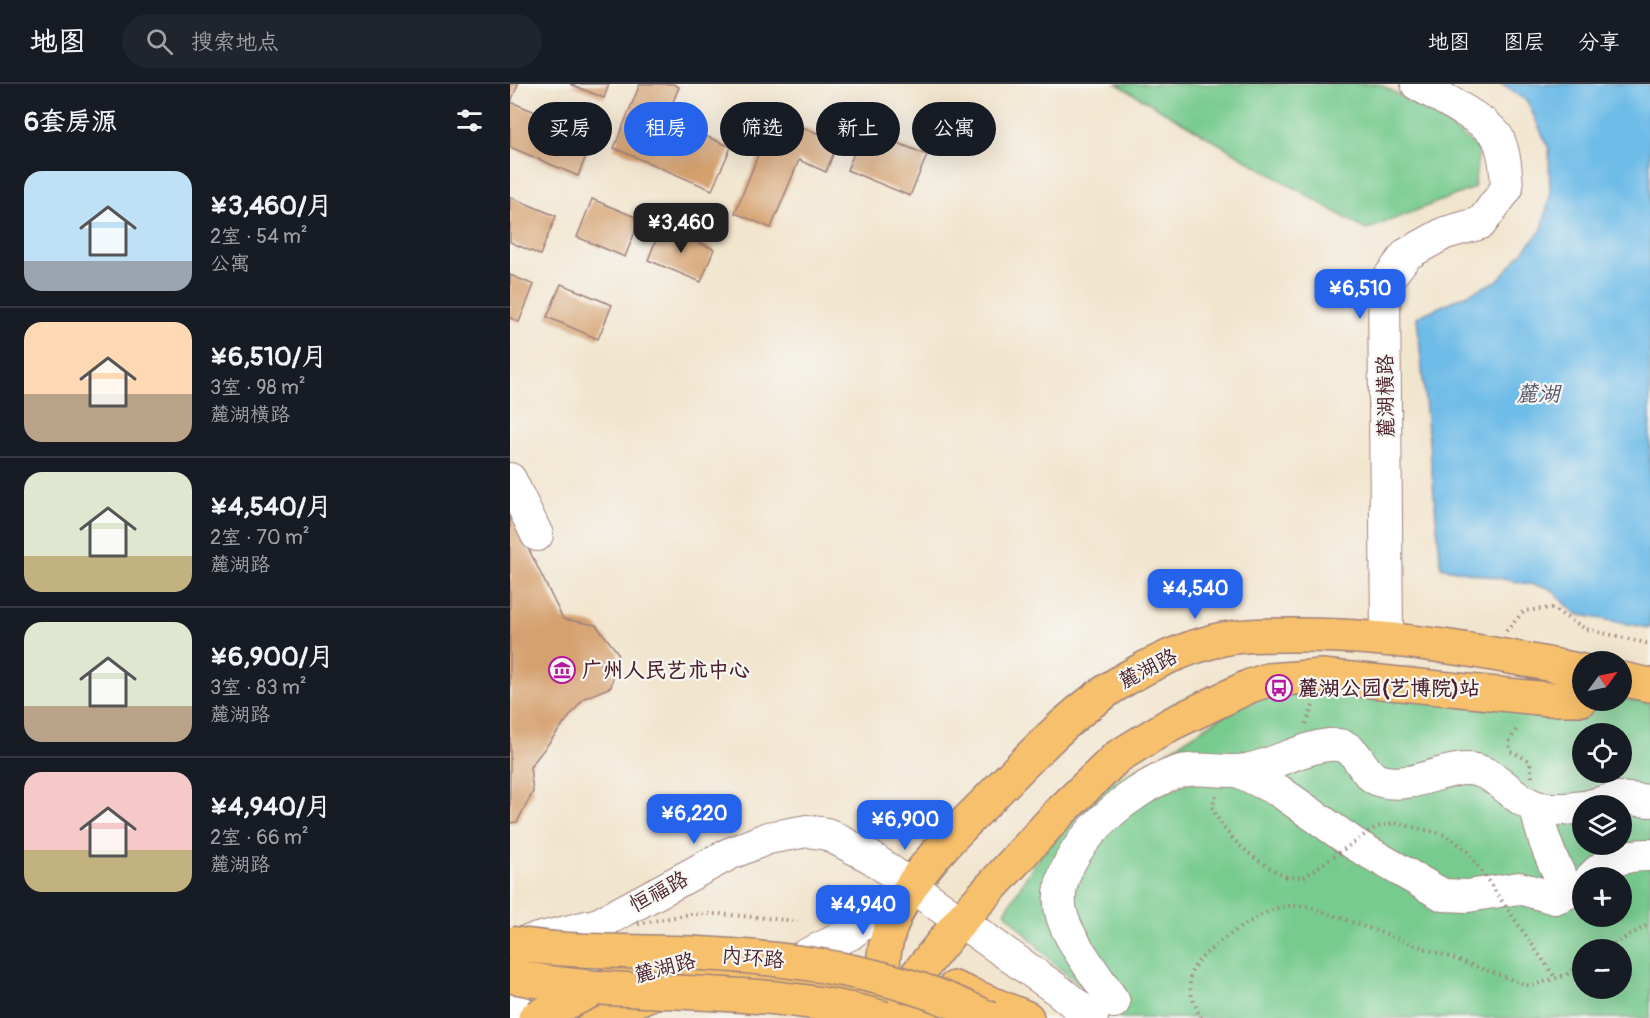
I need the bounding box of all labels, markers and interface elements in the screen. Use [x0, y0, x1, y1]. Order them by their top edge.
search box [122, 14, 542, 68]
text: 地图 [30, 25, 86, 60]
icon: search [143, 25, 176, 58]
text: 搜索地点 [191, 28, 279, 56]
text: 地图 [1428, 29, 1470, 56]
text: 图层 [1503, 29, 1545, 56]
text: 分享 [1578, 29, 1620, 56]
chip: 买房 [528, 102, 612, 156]
chip: 租房 [624, 102, 708, 156]
chip: 筛选 [720, 102, 804, 156]
chip: 新上 [816, 102, 900, 156]
chip: 公寓 [912, 102, 996, 156]
icon: filters [453, 104, 486, 137]
text: 6套房源 [24, 106, 117, 138]
text: ¥3,460/月 [210, 190, 332, 222]
icon: home [72, 195, 144, 267]
pin: ¥3,460 [632, 203, 730, 254]
text: ¥3,460 [647, 210, 715, 235]
text: 2室 · 54 m² [210, 224, 308, 249]
text: 公寓 [210, 251, 250, 276]
pin: ¥6,510 [1311, 269, 1409, 320]
text: ¥6,510 [1329, 276, 1391, 301]
text: ¥6,510/月 [210, 341, 327, 373]
icon: home [72, 346, 144, 418]
street label: 麓湖横路 [1372, 354, 1400, 438]
text: 3室 · 98 m² [210, 375, 306, 400]
water label: 麓湖 [1516, 380, 1562, 408]
text: 麓湖横路 [210, 402, 290, 427]
text: ¥4,540/月 [210, 491, 332, 523]
icon: home [72, 496, 144, 568]
text: 2室 · 70 m² [210, 525, 310, 550]
text: 麓湖路 [210, 552, 270, 577]
pin: ¥4,540 [1146, 569, 1244, 620]
text: ¥4,540 [1162, 576, 1228, 601]
text: ¥6,900/月 [210, 641, 334, 673]
street label: 麓湖路 [1114, 643, 1182, 695]
icon: home [72, 646, 144, 718]
north arrow [1572, 651, 1632, 711]
map controls [1572, 651, 1632, 999]
museum icon: 广州人民艺术中心 [547, 655, 577, 685]
place label: 广州人民艺术中心 [582, 657, 750, 684]
bus stop icon: 麓湖公园(艺博院)站 [1264, 673, 1294, 703]
text: 3室 · 83 m² [210, 675, 306, 700]
place label: 麓湖公园(艺博院)站 [1298, 675, 1480, 702]
text: 麓湖路 [210, 702, 270, 727]
button: locate [1572, 723, 1632, 783]
text: ¥4,940/月 [210, 791, 331, 823]
pin: ¥6,220 [645, 794, 743, 845]
button: layers [1572, 795, 1632, 855]
icon: home [72, 796, 144, 868]
pin: ¥6,900 [856, 800, 954, 851]
text: ¥6,220 [661, 801, 727, 826]
text: ¥6,900 [871, 807, 939, 832]
text: 2室 · 66 m² [210, 825, 309, 850]
text: 麓湖路 [210, 852, 270, 877]
street label: 恒福路 [625, 865, 693, 919]
button: + [1572, 867, 1632, 927]
pin: ¥4,940 [814, 885, 912, 936]
text: ¥4,940 [830, 892, 896, 917]
button: − [1572, 939, 1632, 999]
street label: 内环路 [720, 942, 786, 974]
street label: 麓湖路 [631, 947, 699, 989]

